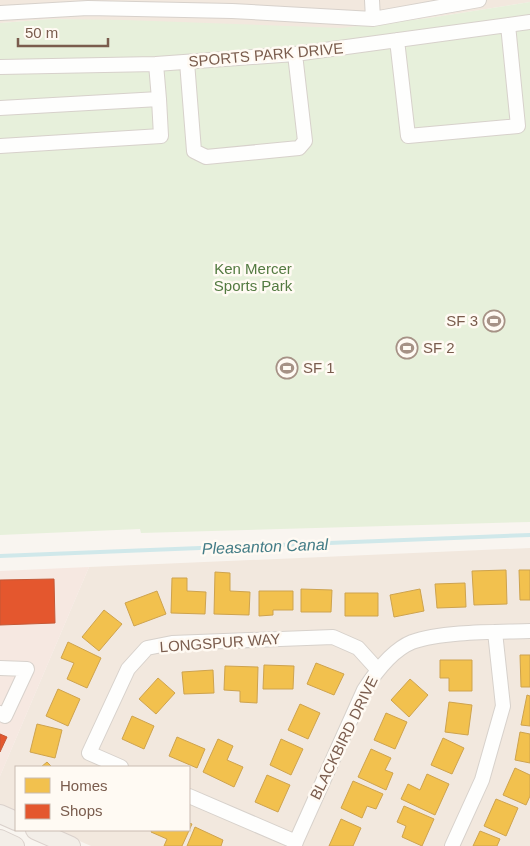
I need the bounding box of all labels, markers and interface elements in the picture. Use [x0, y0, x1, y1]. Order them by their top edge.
scale bar [18, 15, 108, 47]
text: 50 m [25, 24, 58, 41]
street label: SPORTS PARK DRIVE [188, 39, 344, 70]
park label: Ken Mercer Sports Park [214, 260, 293, 294]
sports icon: SF 3 [482, 309, 506, 333]
place label: SF 3 [446, 312, 478, 329]
sports icon: SF 2 [395, 336, 419, 360]
place label: SF 2 [423, 339, 455, 356]
sports icon: SF 1 [275, 356, 299, 380]
place label: SF 1 [303, 359, 335, 376]
water label: Pleasanton Canal [202, 536, 329, 557]
street label: LONGSPUR WAY [159, 630, 281, 655]
street label: BLACKBIRD DRIVE [306, 673, 381, 802]
legend [15, 766, 190, 831]
text: Homes [60, 777, 108, 794]
text: Shops [60, 802, 103, 819]

